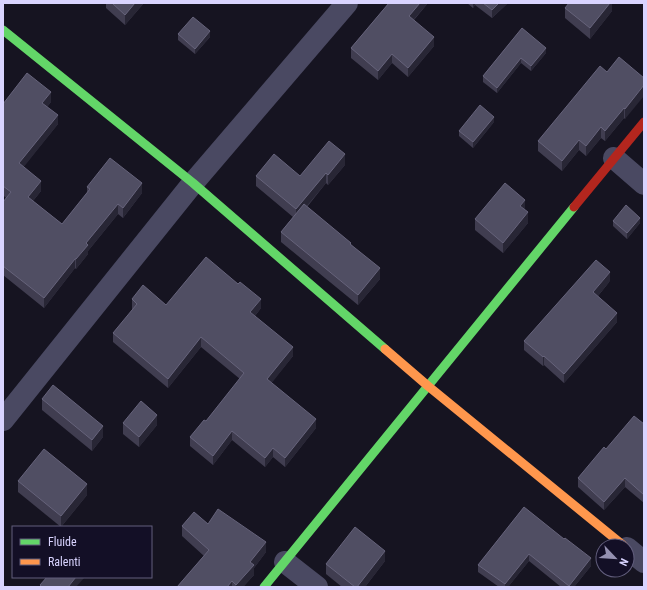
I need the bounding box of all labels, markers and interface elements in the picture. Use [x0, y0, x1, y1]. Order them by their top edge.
legend [12, 526, 152, 578]
text: Fluide [48, 535, 77, 549]
north arrow [595, 538, 635, 578]
text: Ralenti [48, 555, 81, 569]
text: N [616, 556, 631, 568]

